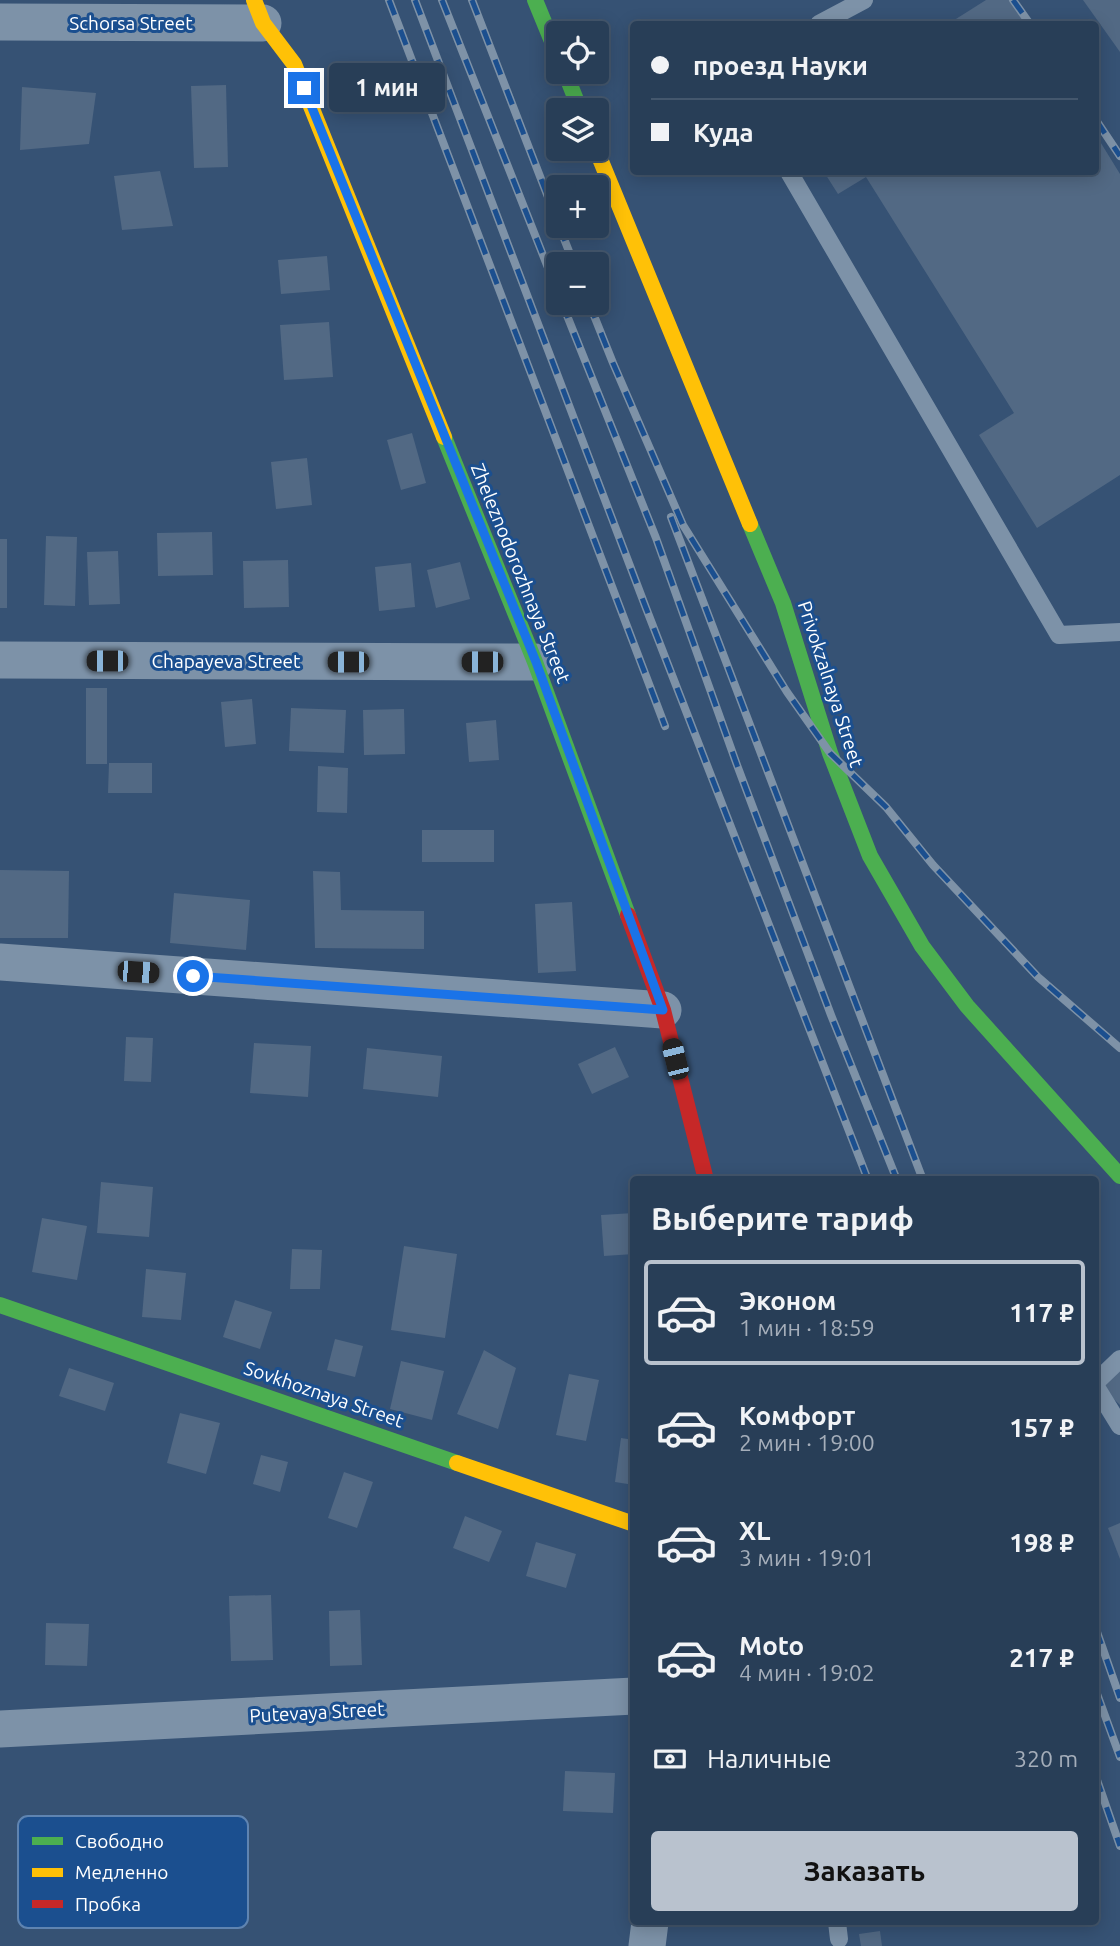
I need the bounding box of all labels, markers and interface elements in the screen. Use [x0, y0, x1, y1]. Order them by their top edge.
street label: Schorsa Street [69, 12, 193, 34]
map controls [546, 21, 609, 315]
button: locate [546, 21, 609, 84]
text: проезд Науки [693, 51, 868, 80]
callout: 1 мин [328, 64, 444, 112]
route end [288, 72, 320, 104]
text: 1 мин [355, 75, 419, 100]
button: layers [546, 98, 609, 161]
text: Куда [693, 118, 754, 147]
button: + [546, 175, 609, 238]
button: − [546, 252, 609, 315]
street label: Zheleznodorozhnaya Street [467, 460, 575, 687]
street label: Privokzalnaya Street [794, 598, 868, 770]
street label: Chapayeva Street [151, 650, 301, 672]
car [87, 651, 129, 672]
car [328, 652, 370, 673]
car [462, 652, 504, 673]
car [117, 960, 160, 984]
route start [177, 960, 209, 992]
car [660, 1036, 691, 1082]
text: Выберите тариф [651, 1200, 914, 1236]
icon: car [655, 1281, 718, 1344]
text: Эконом [739, 1286, 836, 1315]
text: 117 ₽ [1009, 1298, 1074, 1327]
text: 1 мин · 18:59 [739, 1315, 875, 1340]
street label: Sovkhoznaya Street [241, 1356, 407, 1432]
icon: car [655, 1396, 718, 1459]
text: Комфорт [739, 1401, 855, 1430]
text: 157 ₽ [1009, 1413, 1074, 1442]
text: 2 мин · 19:00 [739, 1430, 875, 1455]
icon: car [655, 1511, 718, 1574]
text: XL [739, 1516, 770, 1545]
text: 198 ₽ [1009, 1528, 1074, 1557]
text: 3 мин · 19:01 [739, 1545, 875, 1570]
icon: car [655, 1626, 718, 1689]
text: Moto [739, 1631, 804, 1660]
text: 217 ₽ [1009, 1643, 1074, 1672]
text: 4 мин · 19:02 [739, 1660, 875, 1685]
street label: Putevaya Street [249, 1697, 386, 1727]
icon: cash [651, 1740, 689, 1778]
text: Наличные [707, 1744, 832, 1773]
text: 320 m [1014, 1746, 1078, 1771]
legend [18, 1816, 248, 1928]
text: Свободно [75, 1830, 164, 1852]
button: Заказать [651, 1831, 1078, 1911]
text: Медленно [75, 1861, 168, 1883]
text: Пробка [75, 1893, 141, 1915]

